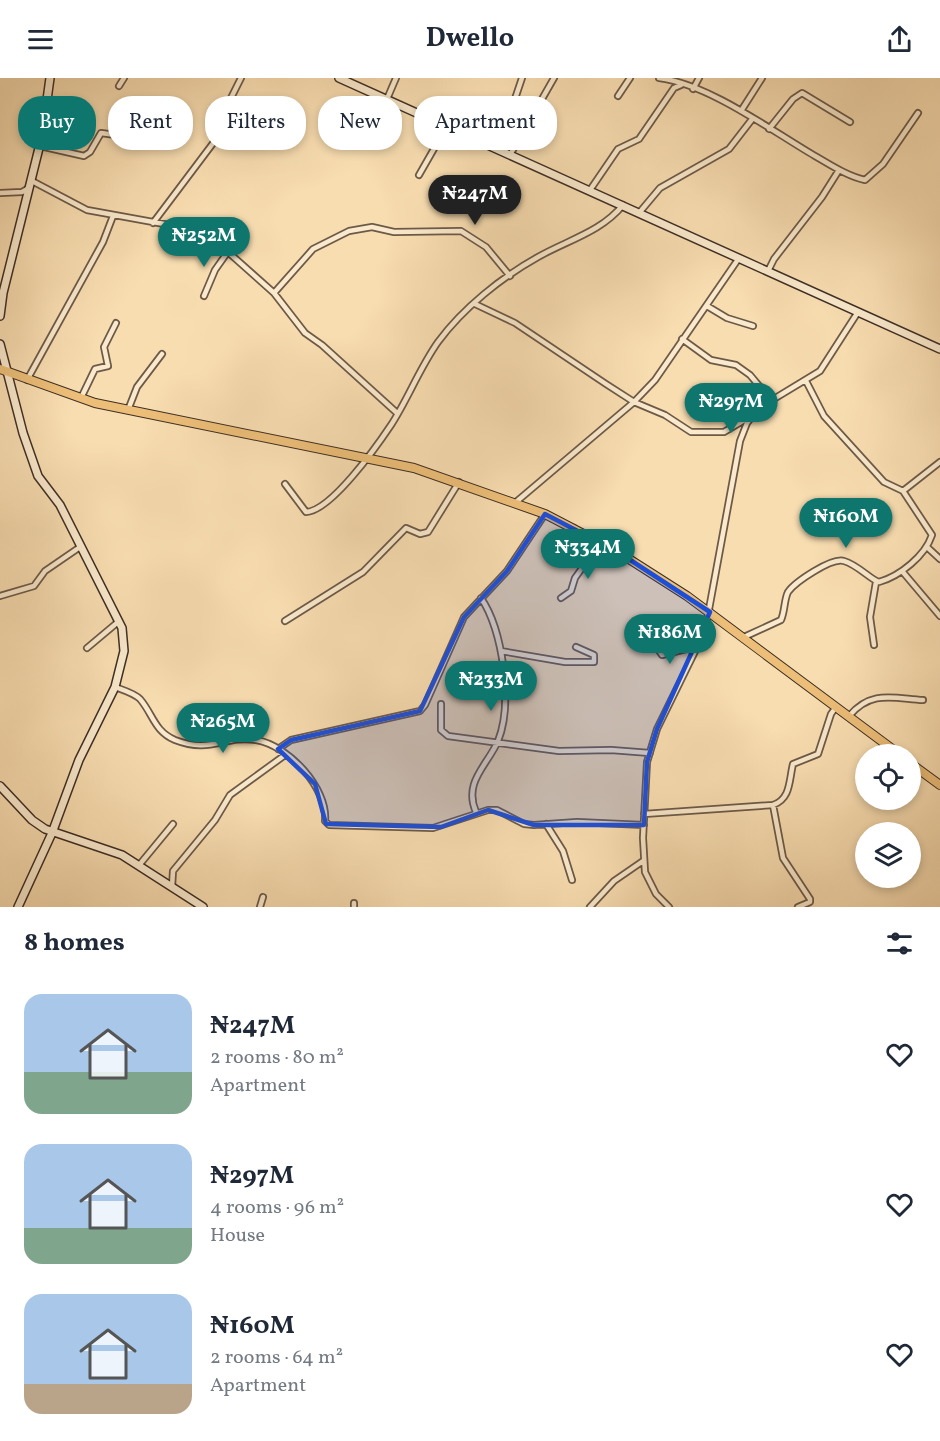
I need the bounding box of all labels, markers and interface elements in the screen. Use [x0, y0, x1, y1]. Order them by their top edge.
text: Dwello [426, 20, 514, 58]
icon: menu [24, 23, 57, 56]
icon: share [883, 23, 916, 56]
chip: Buy [18, 96, 96, 150]
chip: Rent [108, 96, 193, 150]
chip: Filters [205, 96, 306, 150]
chip: New [318, 96, 402, 150]
chip: Apartment [414, 96, 557, 150]
pin: ₦247M [433, 175, 517, 226]
text: ₦247M [442, 180, 508, 208]
pin: ₦252M [162, 217, 246, 268]
text: ₦252M [172, 222, 236, 250]
pin: ₦297M [689, 383, 773, 434]
text: ₦297M [699, 388, 763, 416]
pin: ₦160M [804, 498, 888, 549]
text: ₦160M [813, 503, 879, 531]
pin: ₦334M [546, 529, 630, 580]
text: ₦334M [555, 534, 621, 562]
pin: ₦186M [628, 614, 712, 665]
text: ₦186M [638, 619, 702, 647]
pin: ₦233M [449, 661, 533, 712]
text: ₦233M [459, 666, 523, 694]
pin: ₦265M [181, 703, 265, 754]
text: ₦265M [191, 708, 255, 736]
map controls [855, 744, 921, 888]
button: locate [855, 744, 921, 810]
button: layers [855, 822, 921, 888]
text: 8 homes [24, 925, 125, 961]
icon: filters [883, 927, 916, 960]
text: ₦247M [210, 1008, 295, 1044]
icon: home [72, 1018, 144, 1090]
icon: heart [883, 1038, 916, 1071]
text: 2 rooms · 80 m² [210, 1044, 344, 1072]
text: Apartment [210, 1072, 306, 1100]
text: ₦297M [210, 1158, 294, 1194]
icon: home [72, 1168, 144, 1240]
icon: heart [883, 1188, 916, 1221]
text: 4 rooms · 96 m² [210, 1194, 344, 1222]
text: House [210, 1222, 265, 1250]
text: ₦160M [210, 1308, 295, 1344]
icon: home [72, 1318, 144, 1390]
icon: heart [883, 1338, 916, 1371]
text: 2 rooms · 64 m² [210, 1344, 343, 1372]
text: Apartment [210, 1372, 306, 1400]

